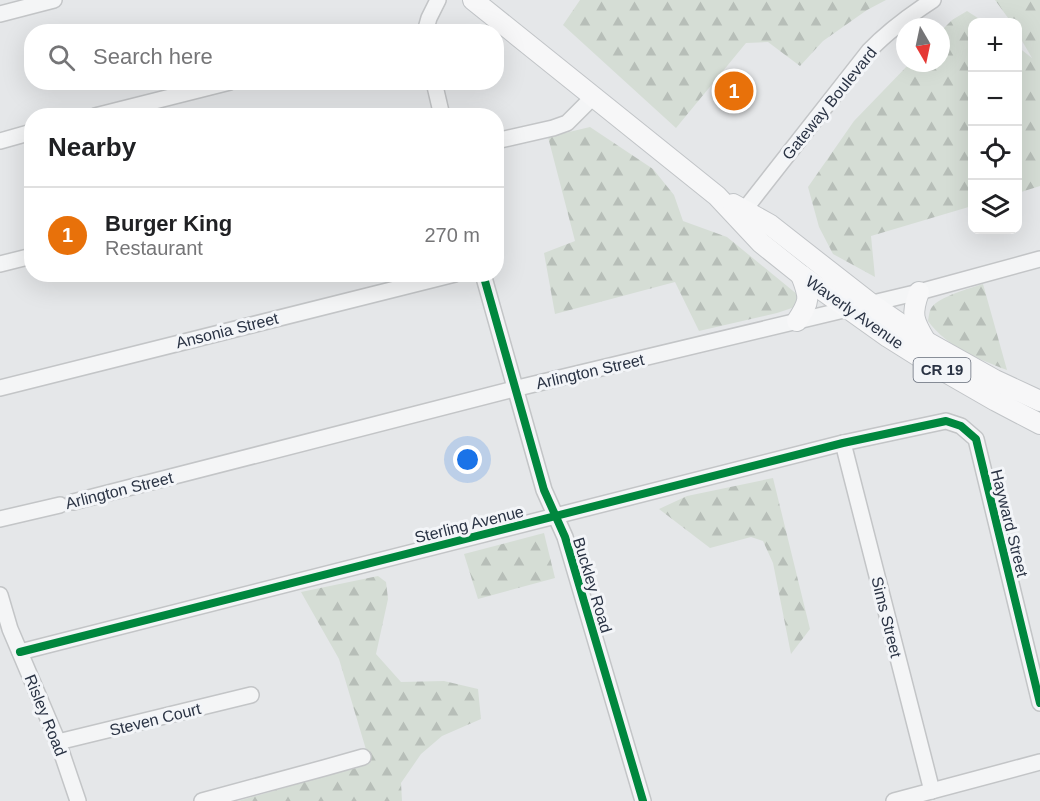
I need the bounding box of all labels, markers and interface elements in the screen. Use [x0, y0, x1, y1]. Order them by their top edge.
north arrow [896, 18, 950, 72]
map controls [968, 18, 1022, 234]
button: + [968, 18, 1022, 72]
search box [24, 24, 504, 90]
icon: search [45, 41, 78, 74]
text: Search here [93, 44, 213, 69]
street label: Gateway Boulevard [779, 44, 880, 163]
pin: 1 [714, 68, 754, 113]
button: − [968, 72, 1022, 126]
button: locate [968, 126, 1022, 180]
text: Nearby [48, 132, 136, 162]
button: layers [968, 180, 1022, 234]
text: Burger King [105, 211, 232, 236]
text: 1 [62, 224, 73, 246]
text: 270 m [424, 224, 480, 246]
text: Restaurant [105, 237, 203, 259]
street label: Waverly Avenue [803, 273, 907, 352]
street label: Ansonia Street [174, 309, 281, 351]
street label: Arlington Street [534, 351, 646, 392]
road number: CR 19 [914, 358, 970, 382]
your location [453, 445, 482, 474]
street label: Hayward Street [988, 468, 1031, 579]
street label: Arlington Street [64, 469, 175, 512]
street label: Sterling Avenue [413, 503, 526, 546]
street label: Buckley Road [570, 535, 615, 635]
street label: Sims Street [868, 575, 905, 660]
street label: Risley Road [21, 672, 70, 758]
street label: Steven Court [108, 700, 203, 739]

